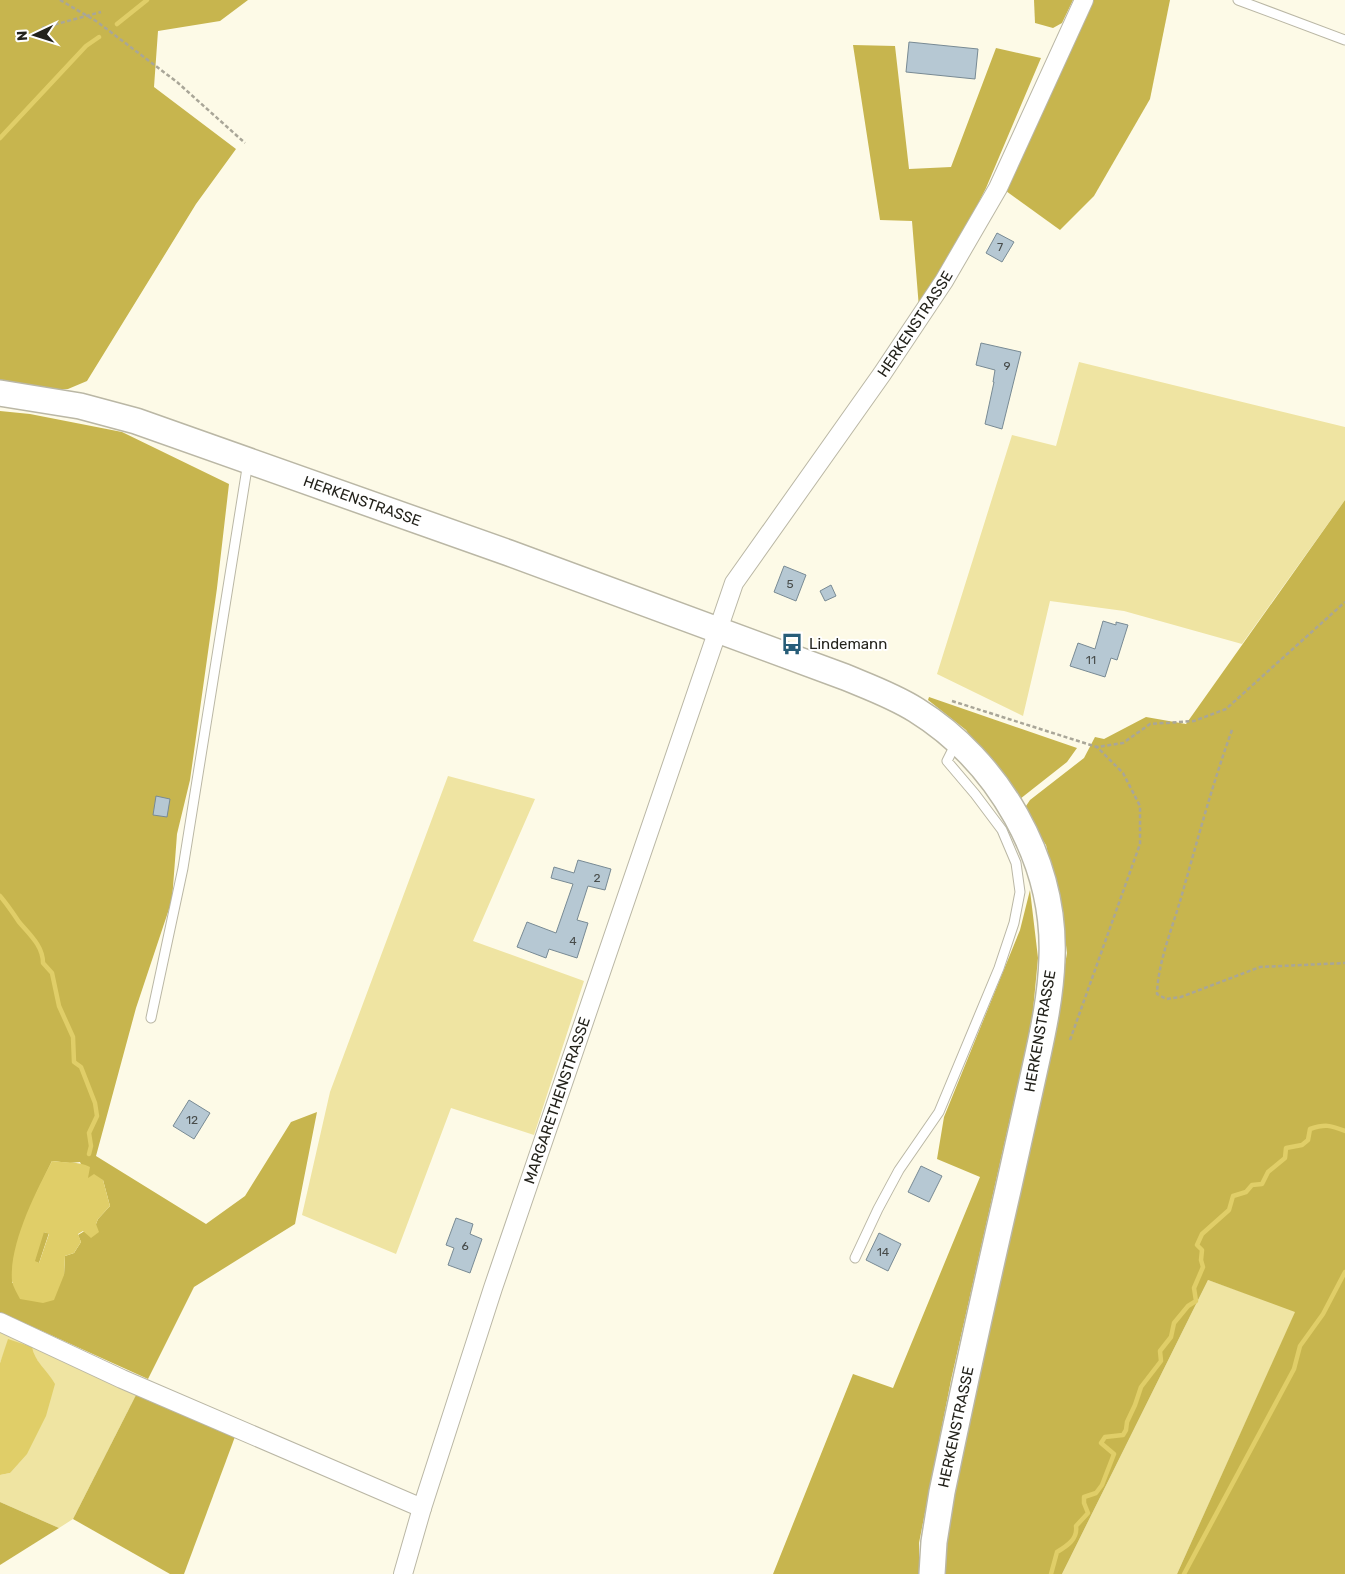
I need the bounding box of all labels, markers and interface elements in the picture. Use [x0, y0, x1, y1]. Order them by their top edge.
north arrow [10, 10, 60, 60]
text: N [14, 30, 31, 41]
house number: 7 [997, 240, 1003, 254]
street label: HERKENSTRASSE [874, 268, 957, 380]
house number: 9 [1003, 359, 1011, 373]
street label: HERKENSTRASSE [301, 472, 423, 530]
house number: 5 [786, 577, 794, 591]
bus stop icon: Lindemann [779, 631, 805, 657]
place label: Lindemann [809, 635, 887, 653]
house number: 11 [1086, 653, 1096, 667]
house number: 2 [593, 871, 601, 885]
house number: 4 [569, 934, 577, 948]
street label: HERKENSTRASSE [1020, 969, 1060, 1093]
street label: MARGARETHENSTRASSE [520, 1015, 594, 1186]
house number: 12 [186, 1113, 198, 1127]
house number: 6 [461, 1239, 469, 1253]
house number: 14 [877, 1245, 890, 1259]
street label: HERKENSTRASSE [934, 1365, 978, 1489]

